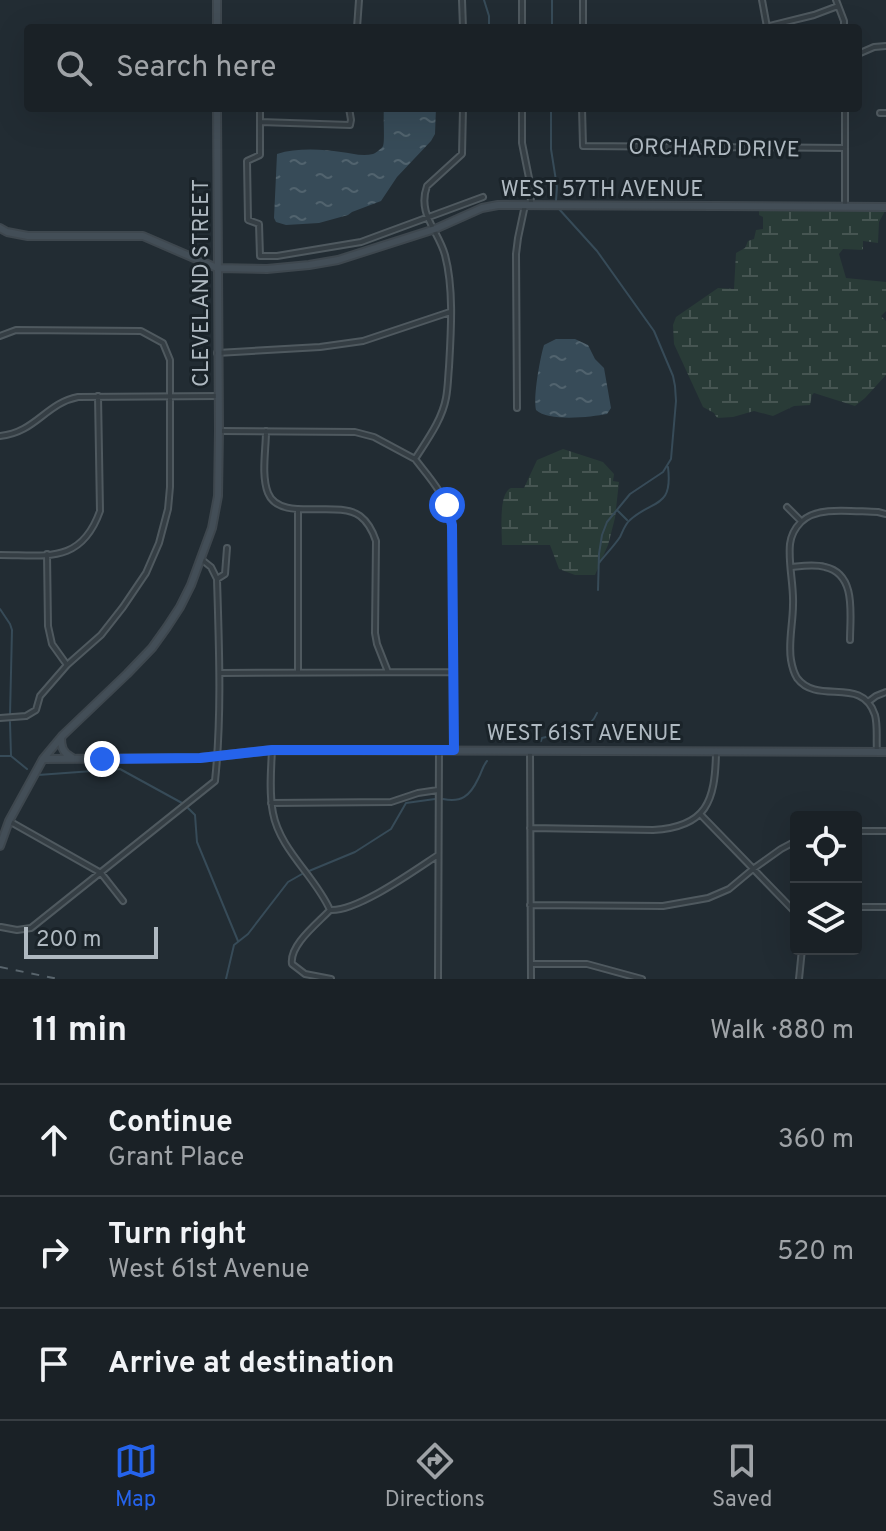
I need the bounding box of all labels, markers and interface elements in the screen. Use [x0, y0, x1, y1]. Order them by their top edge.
search box [24, 24, 862, 112]
icon: search [52, 46, 96, 90]
text: Search here [116, 50, 276, 87]
street label: ORCHARD DRIVE [628, 135, 800, 164]
street label: WEST 57TH AVENUE [500, 177, 704, 204]
street label: CLEVELAND STREET [189, 179, 216, 387]
route start [429, 487, 465, 523]
street label: WEST 61ST AVENUE [486, 721, 682, 748]
route end [84, 741, 120, 777]
map controls [790, 811, 862, 955]
button: locate [790, 811, 862, 883]
button: layers [790, 883, 862, 955]
scale bar [24, 923, 158, 959]
text: 200 m [36, 927, 101, 954]
text: 11 min [32, 1010, 127, 1053]
text: Walk · 880 m [710, 1015, 854, 1048]
text: Continue [108, 1105, 233, 1142]
icon: ahead [32, 1118, 76, 1162]
text: 360 m [778, 1124, 854, 1157]
text: Grant Place [108, 1142, 244, 1175]
text: Turn right [108, 1217, 246, 1254]
icon: right [32, 1230, 76, 1274]
text: 520 m [777, 1236, 854, 1269]
text: West 61st Avenue [108, 1254, 309, 1287]
icon: arrive [32, 1342, 76, 1386]
text: Arrive at destination [108, 1346, 394, 1383]
tab: Map [114, 1439, 158, 1514]
tab: Directions [385, 1439, 485, 1514]
tab: Saved [712, 1439, 772, 1514]

